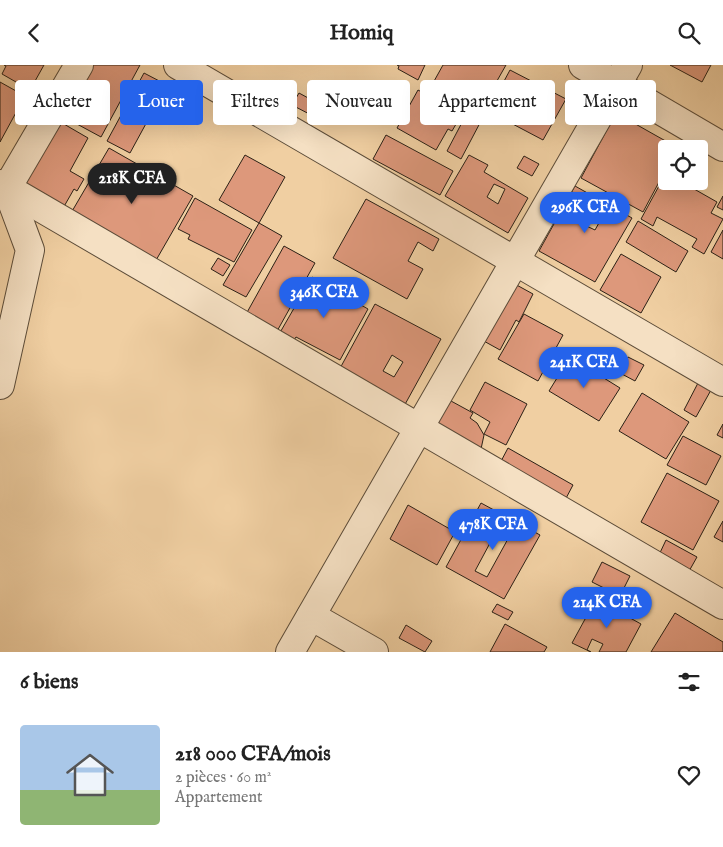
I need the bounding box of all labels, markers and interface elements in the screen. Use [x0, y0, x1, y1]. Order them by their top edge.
icon: back [20, 19, 48, 47]
text: Homiq [329, 19, 394, 47]
icon: search [675, 19, 703, 47]
chip: Acheter [15, 80, 110, 125]
chip: Louer [120, 80, 203, 125]
chip: Filtres [213, 80, 297, 125]
chip: Nouveau [307, 80, 410, 125]
chip: Appartement [420, 80, 555, 125]
chip: Maison [565, 80, 656, 125]
map controls [658, 140, 708, 190]
button: locate [658, 140, 708, 190]
pin: 218K CFA [80, 163, 184, 205]
text: 218K CFA [99, 169, 165, 189]
pin: 296K CFA [533, 191, 637, 234]
text: 296K CFA [551, 198, 619, 218]
pin: 346K CFA [272, 277, 376, 319]
text: 346K CFA [290, 283, 358, 303]
pin: 241K CFA [532, 347, 636, 389]
text: 241K CFA [550, 353, 618, 373]
pin: 478K CFA [441, 509, 545, 551]
text: 478K CFA [459, 515, 527, 535]
pin: 214K CFA [555, 587, 659, 629]
text: 214K CFA [573, 593, 641, 613]
icon: filters [675, 668, 703, 696]
text: 6 biens [20, 669, 78, 696]
text: 218 000 CFA/mois [175, 741, 331, 768]
icon: home [60, 745, 120, 805]
icon: heart [675, 761, 703, 789]
text: 2 pièces · 60 m² [175, 768, 271, 788]
text: Appartement [175, 788, 262, 808]

